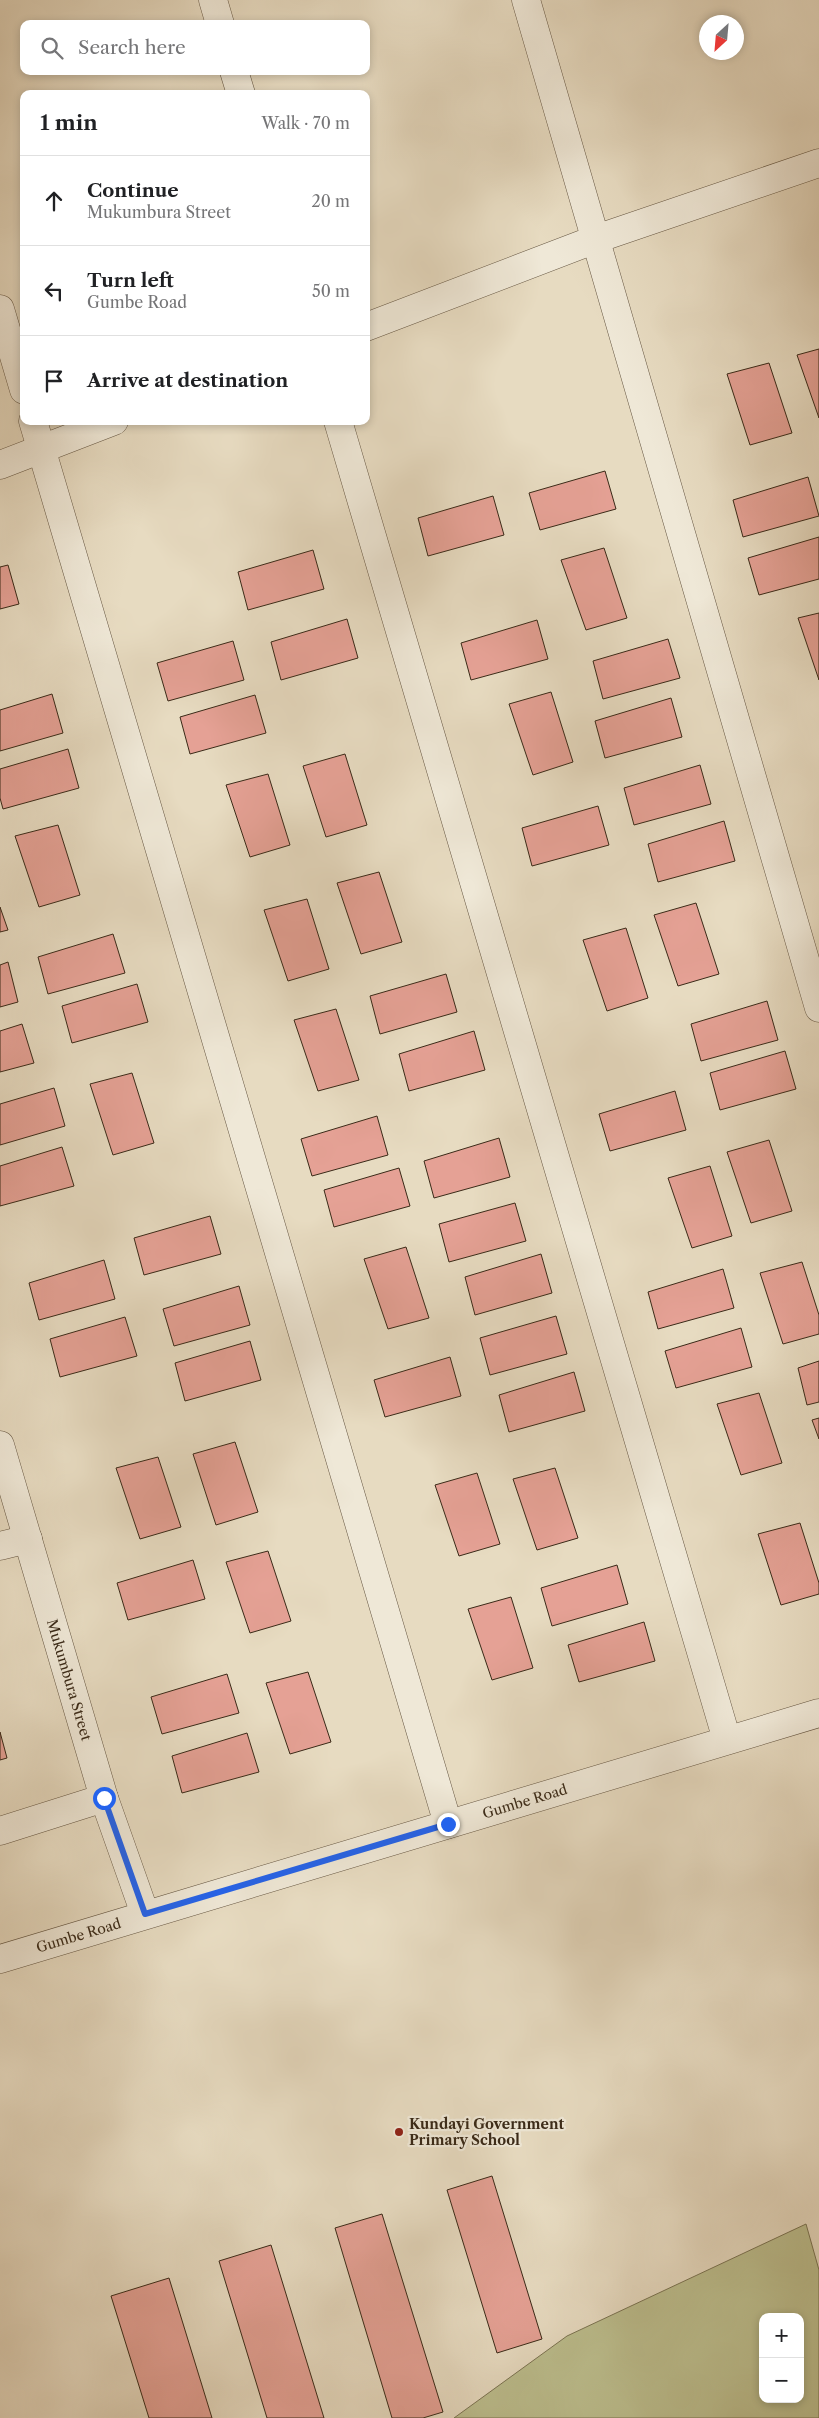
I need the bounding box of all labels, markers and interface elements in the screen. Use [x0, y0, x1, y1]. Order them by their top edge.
north arrow [699, 15, 744, 60]
search box [20, 20, 370, 75]
icon: search [38, 34, 66, 62]
text: Search here [78, 36, 186, 59]
text: 1 min [40, 110, 98, 135]
text: Walk · 70 m [262, 113, 350, 133]
text: Continue [87, 179, 179, 202]
icon: ahead [40, 187, 68, 215]
text: 20 m [311, 191, 350, 211]
text: Mukumbura Street [87, 202, 231, 222]
text: Turn left [87, 269, 174, 292]
icon: left [40, 277, 68, 305]
text: 50 m [312, 281, 350, 301]
text: Gumbe Road [87, 292, 187, 312]
icon: arrive [40, 367, 68, 395]
text: Arrive at destination [87, 369, 288, 392]
street label: Mukumbura Street [43, 1617, 96, 1743]
street label: Gumbe Road [480, 1780, 570, 1823]
route start [93, 1787, 116, 1810]
route end [437, 1813, 460, 1836]
street label: Gumbe Road [34, 1914, 124, 1957]
place label: Kundayi Government Primary School [409, 2115, 564, 2149]
marker: Kundayi Government Primary School [393, 2126, 405, 2138]
map controls [759, 2313, 804, 2403]
button: + [759, 2313, 804, 2358]
button: − [759, 2358, 804, 2403]

